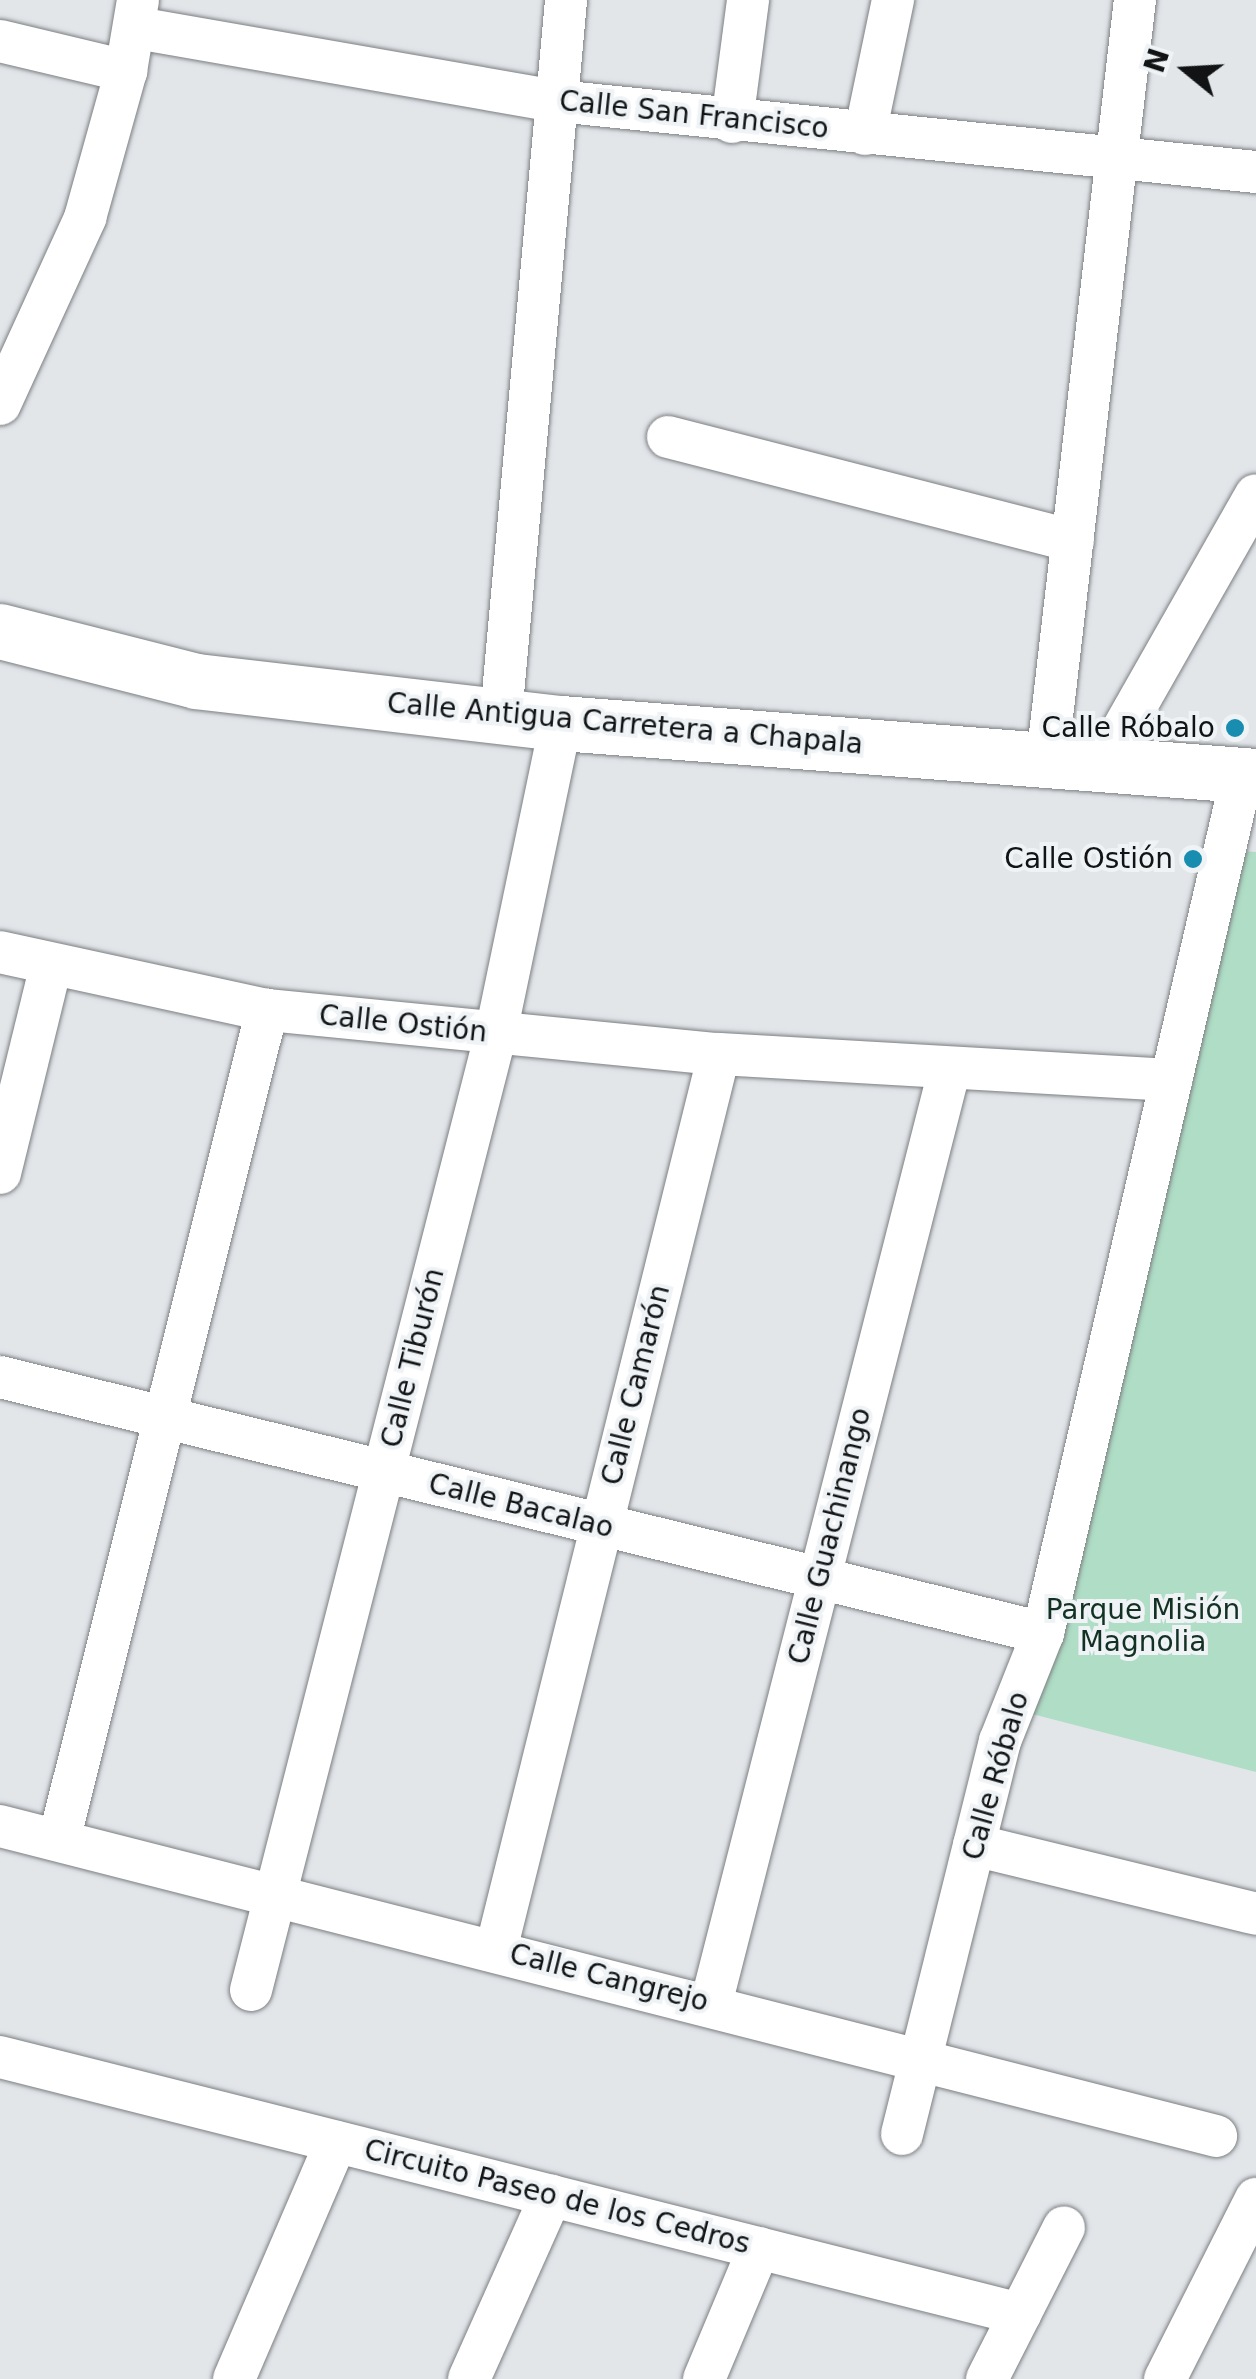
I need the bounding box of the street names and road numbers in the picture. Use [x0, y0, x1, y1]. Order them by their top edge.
street label: Calle San Francisco [558, 84, 830, 146]
street label: Calle Antigua Carretera a Chapala [386, 686, 864, 762]
street label: Calle Ostión [317, 998, 489, 1050]
street label: Calle Tiburón [374, 1265, 452, 1451]
street label: Calle Camarón [595, 1281, 677, 1489]
street label: Calle Guachinango [782, 1404, 878, 1668]
street label: Calle Bacalao [425, 1467, 617, 1545]
street label: Calle Róbalo [956, 1688, 1036, 1864]
street label: Calle Cangrejo [506, 1937, 712, 2019]
street label: Circuito Paseo de los Cedros [361, 2133, 753, 2261]

